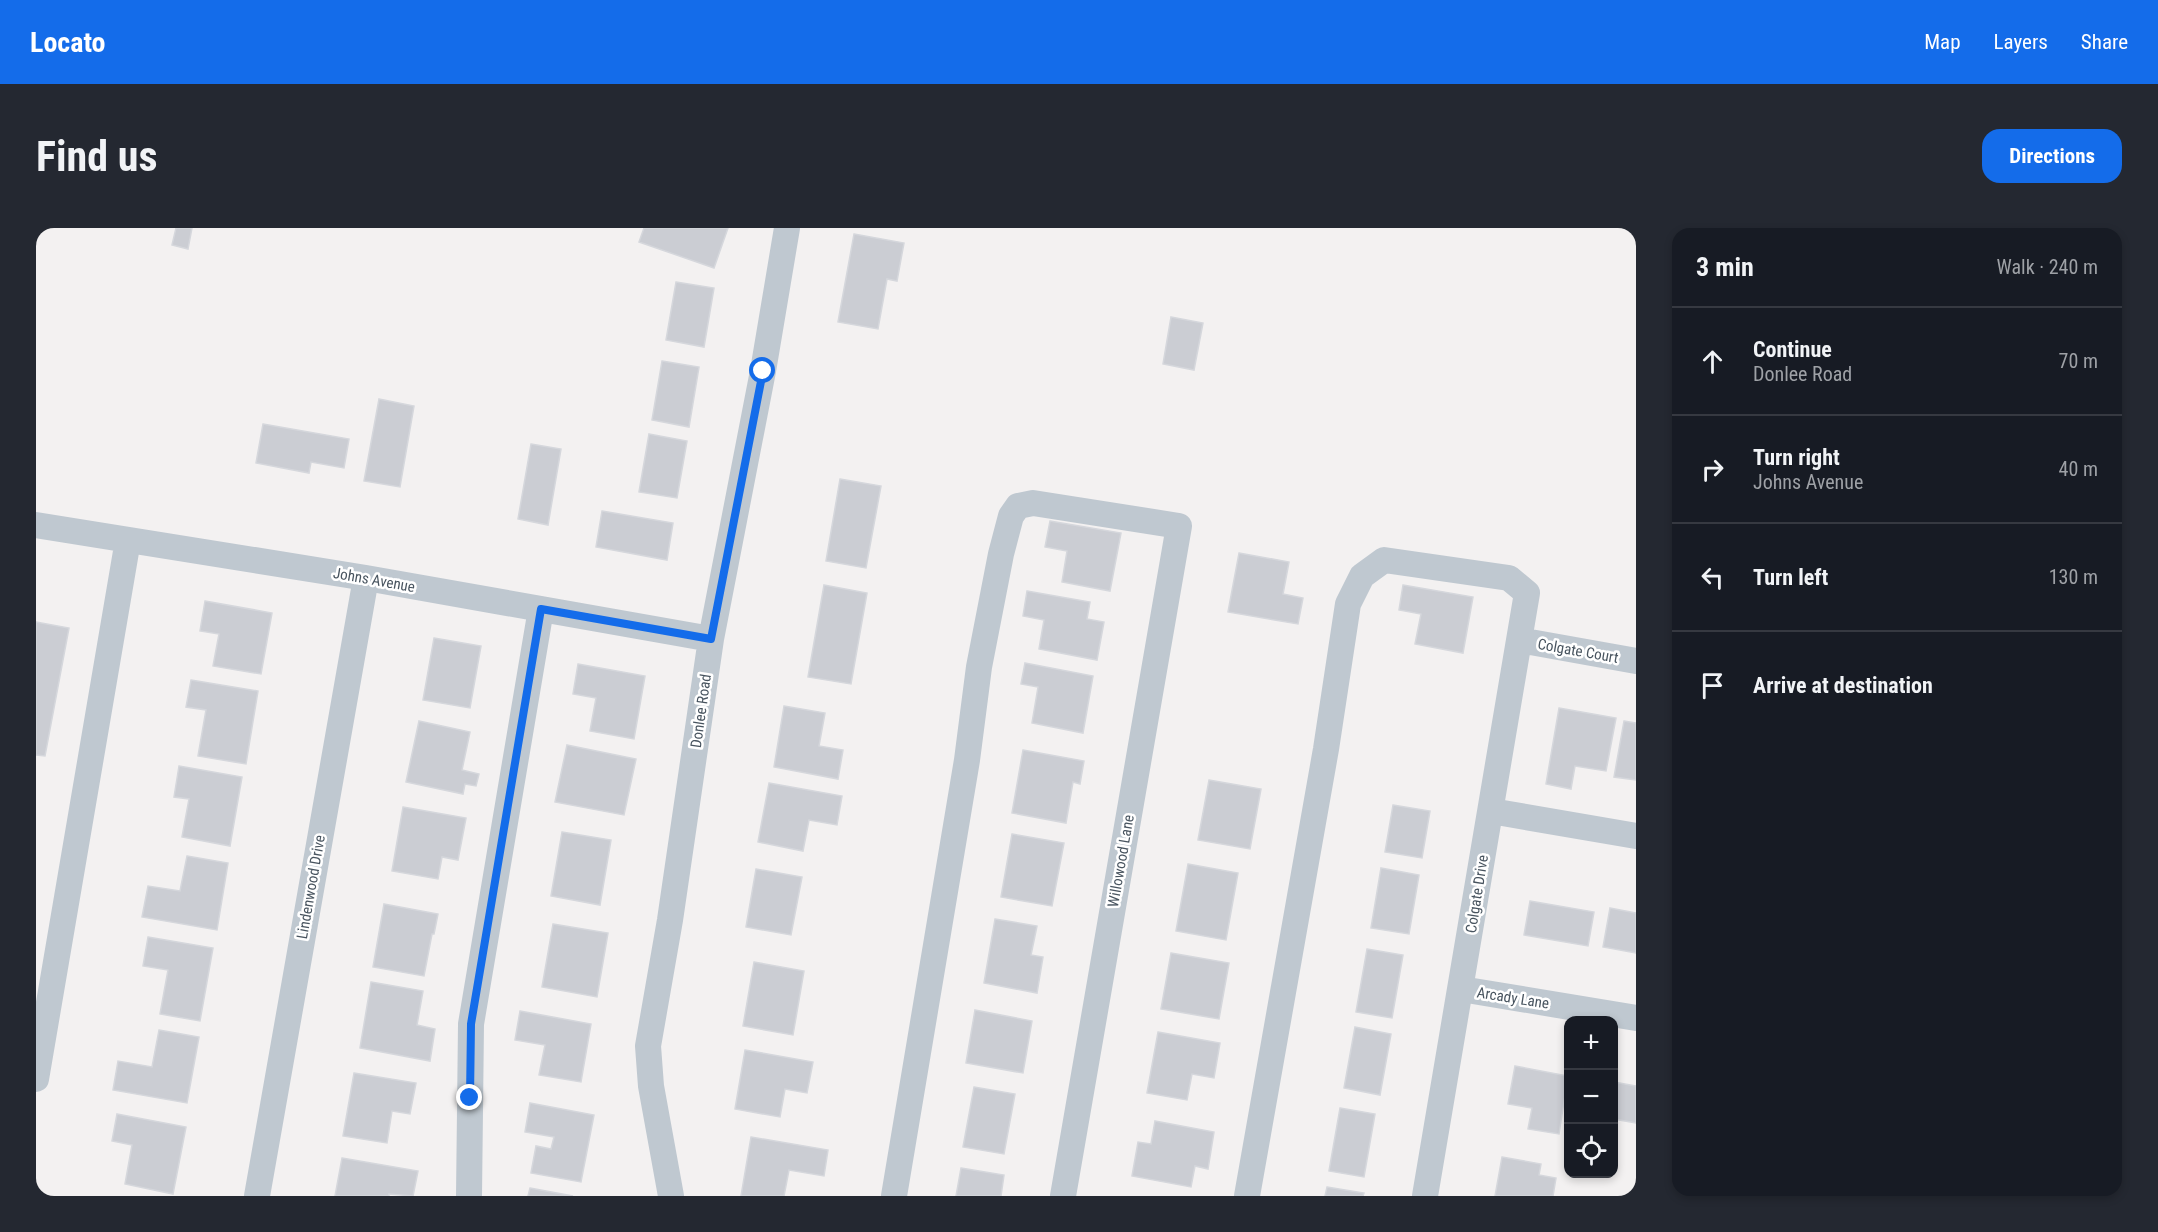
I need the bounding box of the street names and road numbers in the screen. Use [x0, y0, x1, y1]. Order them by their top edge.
street label: Johns Avenue [332, 564, 416, 596]
street label: Colgate Court [1536, 635, 1620, 667]
street label: Donlee Road [687, 673, 715, 749]
street label: Willowood Lane [1104, 813, 1138, 909]
street label: Lindenwood Drive [293, 834, 329, 940]
street label: Colgate Drive [1462, 854, 1492, 934]
street label: Arcady Lane [1476, 983, 1550, 1013]

